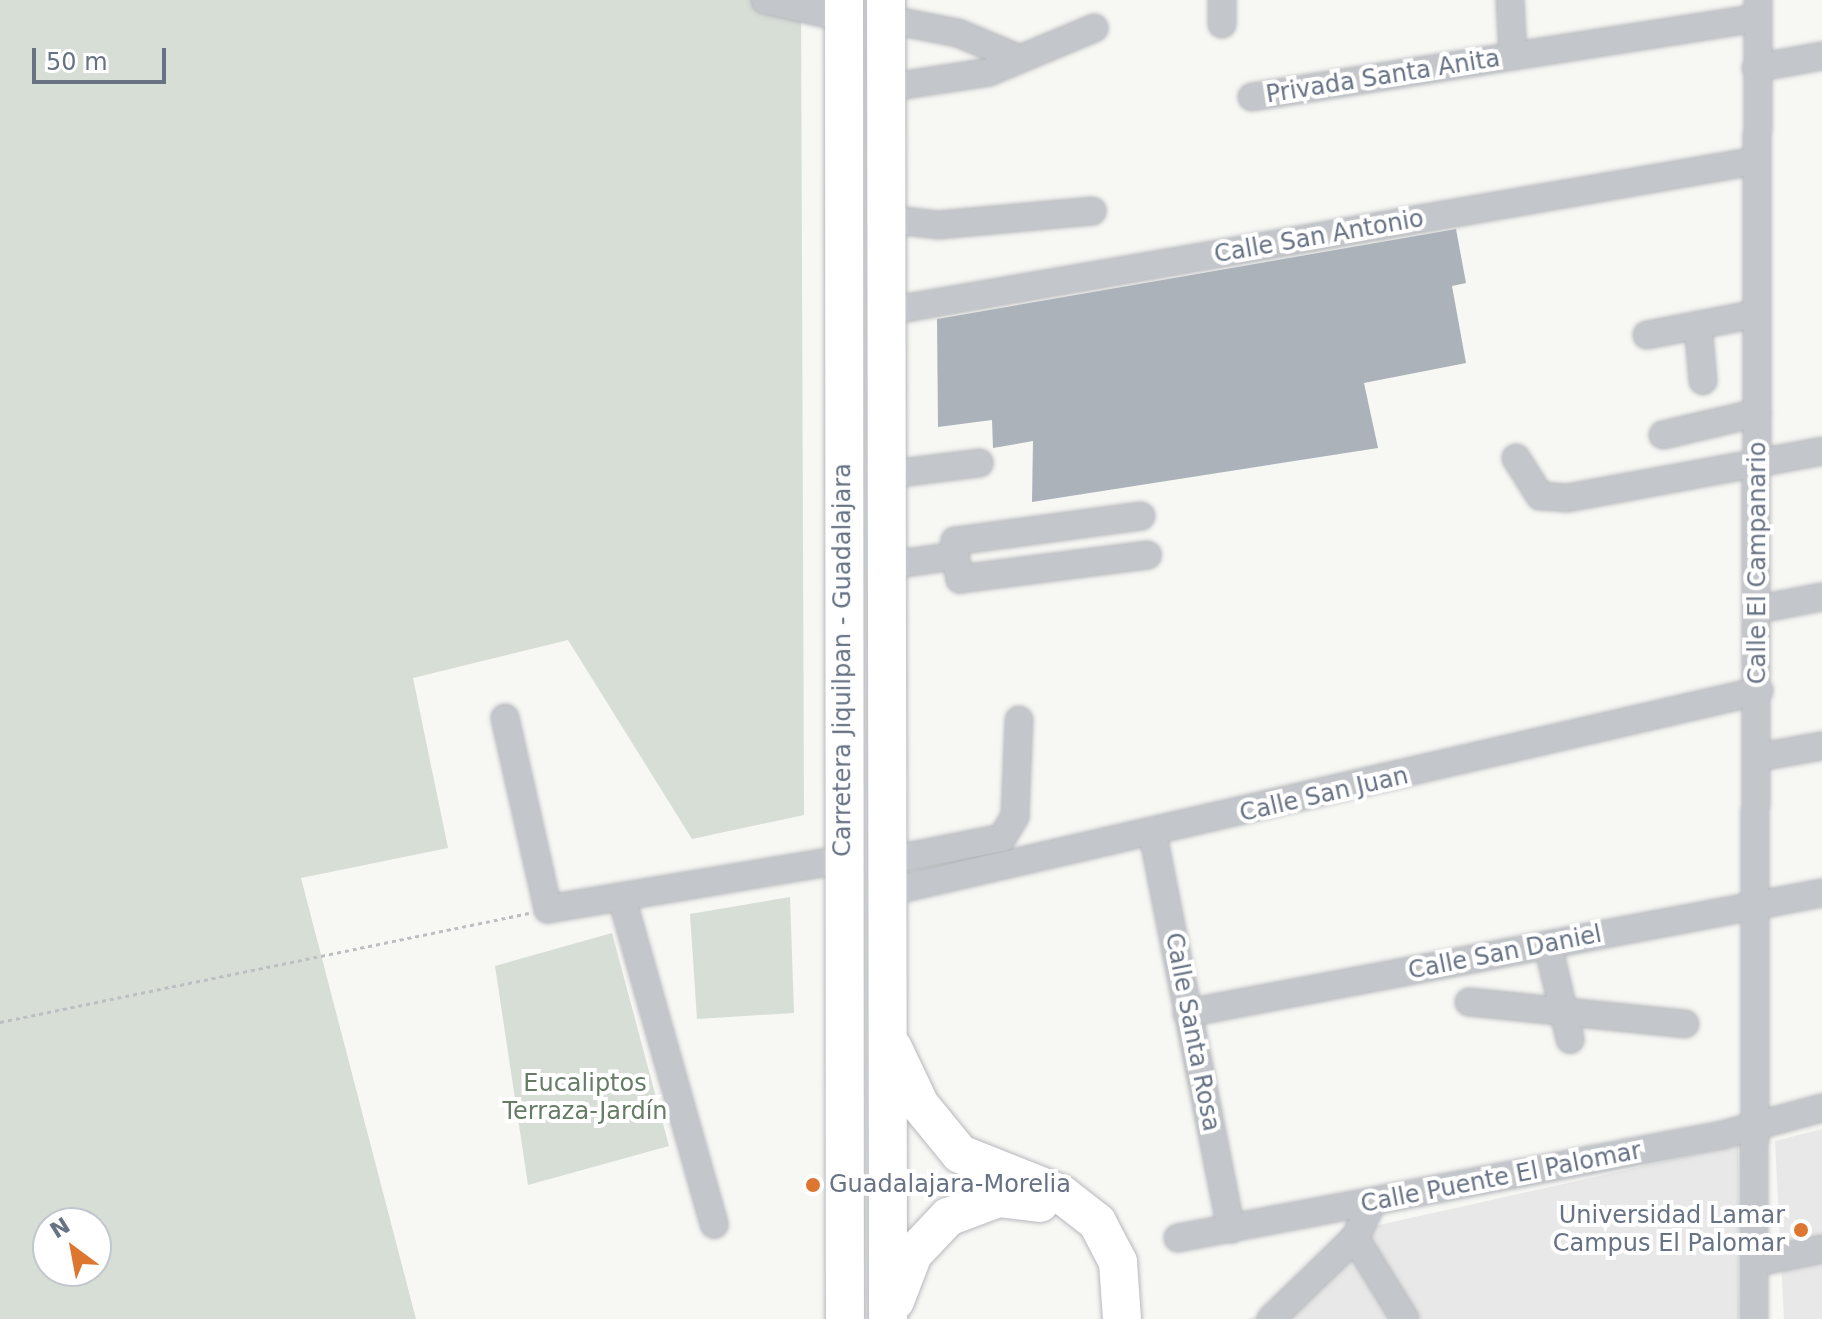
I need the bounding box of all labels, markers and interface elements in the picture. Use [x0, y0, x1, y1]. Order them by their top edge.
scale bar [36, 32, 170, 82]
street label: Privada Santa Anita [1264, 44, 1502, 110]
text: 50 m [46, 48, 108, 76]
street label: Calle San Antonio [1212, 204, 1426, 270]
street label: Calle El Campanario [1744, 442, 1772, 684]
street label: Carretera Jiquilpan - Guadalajara [829, 463, 857, 857]
street label: Calle San Juan [1237, 762, 1411, 828]
street label: Calle San Daniel [1406, 920, 1604, 986]
street label: Calle Santa Rosa [1159, 930, 1225, 1134]
park label: Eucaliptos Terraza-Jardín [502, 1070, 668, 1126]
street label: Calle Puente El Palomar [1358, 1137, 1644, 1219]
place label: Guadalajara-Morelia [829, 1171, 1071, 1199]
marker: Guadalajara-Morelia [804, 1176, 822, 1194]
place label: Universidad Lamar Campus El Palomar [1553, 1202, 1785, 1258]
north arrow [32, 1207, 112, 1287]
text: N [46, 1212, 75, 1243]
marker: Universidad Lamar Campus El Palomar [1792, 1221, 1810, 1239]

